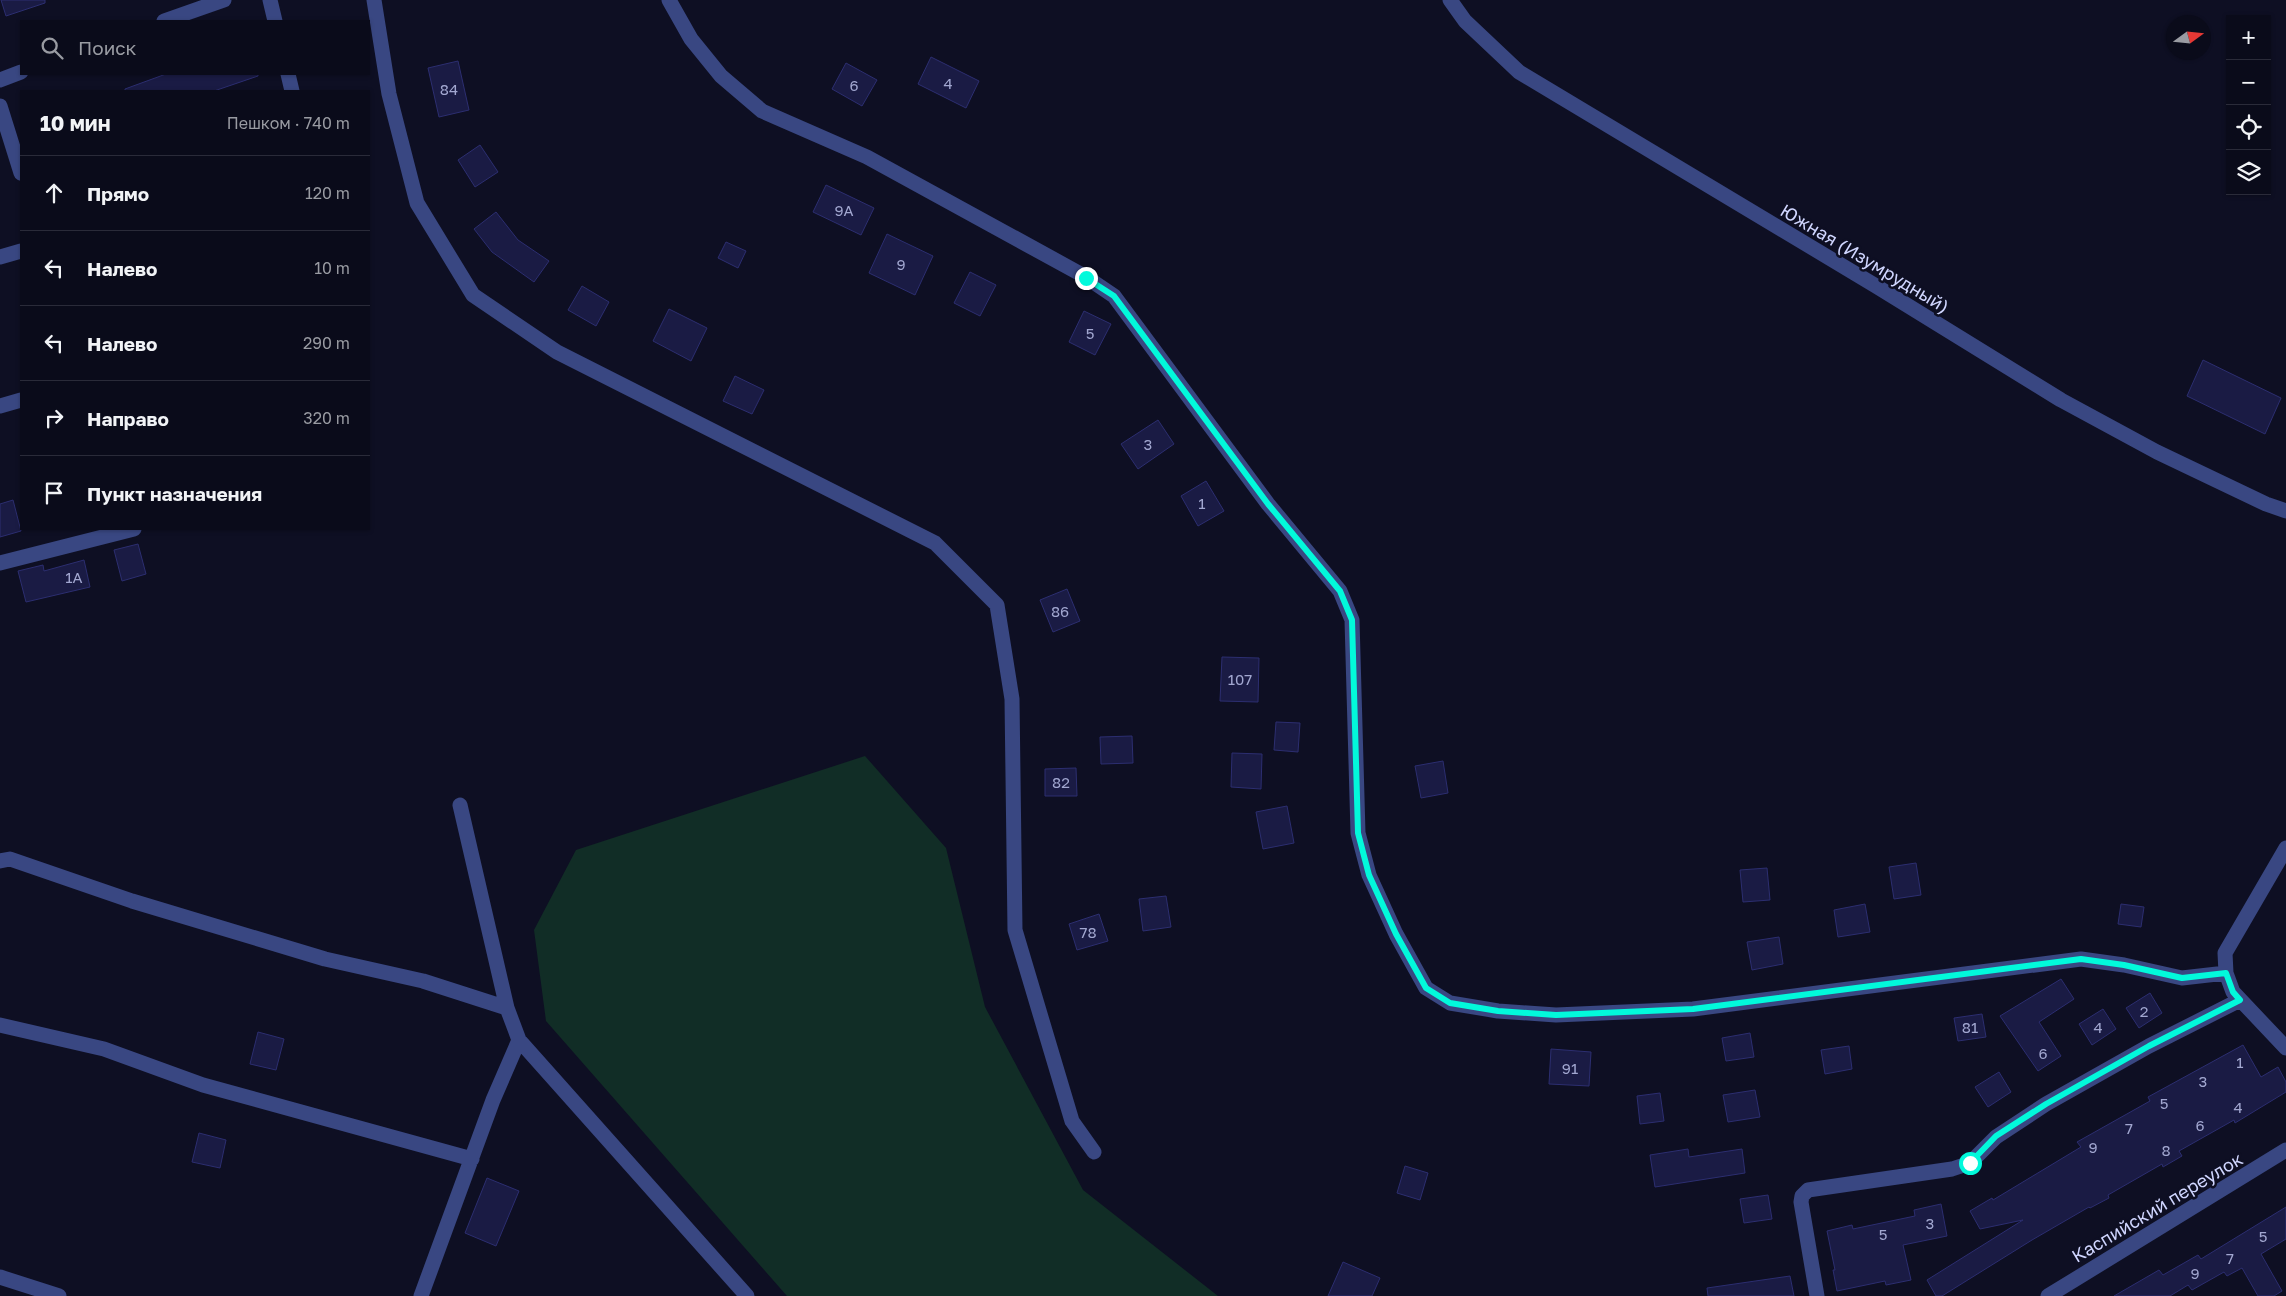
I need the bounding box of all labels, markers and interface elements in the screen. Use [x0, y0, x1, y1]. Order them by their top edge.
north arrow [2166, 15, 2211, 60]
map controls [2226, 15, 2271, 195]
button: + [2226, 15, 2271, 60]
search box [20, 20, 370, 75]
icon: search [38, 34, 66, 62]
text: Поиск [78, 36, 137, 59]
button: − [2226, 60, 2271, 105]
house number: 4 [943, 74, 953, 92]
house number: 6 [849, 76, 859, 94]
house number: 84 [440, 80, 458, 98]
button: locate [2226, 105, 2271, 150]
text: 10 мин [40, 110, 110, 136]
text: Пешком · 740 m [227, 113, 350, 133]
button: layers [2226, 150, 2271, 195]
icon: ahead [40, 179, 68, 207]
text: Прямо [87, 182, 149, 205]
text: 120 m [305, 183, 350, 203]
street label: Южная (Изумрудный) [1777, 199, 1953, 317]
house number: 9А [834, 201, 854, 219]
icon: left [40, 254, 68, 282]
house number: 9 [896, 255, 906, 273]
text: Налево [87, 257, 157, 280]
text: 10 m [314, 258, 350, 278]
route end [1075, 267, 1098, 290]
house number: 5 [1086, 324, 1094, 342]
icon: left [40, 329, 68, 357]
text: Налево [87, 332, 157, 355]
text: 290 m [303, 333, 350, 353]
icon: right [40, 404, 68, 432]
text: Направо [87, 407, 169, 430]
text: 320 m [303, 408, 350, 428]
house number: 3 [1144, 435, 1152, 453]
icon: arrive [40, 479, 68, 507]
text: Пункт назначения [87, 482, 262, 505]
house number: 1 [1198, 494, 1206, 512]
house number: 1А [65, 568, 83, 586]
house number: 86 [1051, 602, 1069, 620]
house number: 107 [1228, 670, 1252, 688]
house number: 82 [1052, 773, 1070, 791]
house number: 78 [1079, 923, 1097, 941]
house number: 2 [2140, 1002, 2148, 1020]
house number: 81 [1962, 1018, 1978, 1036]
house number: 4 [2093, 1018, 2103, 1036]
house number: 6 [2038, 1044, 2048, 1062]
house number: 1 [2236, 1053, 2244, 1071]
house number: 91 [1562, 1059, 1578, 1077]
house number: 3 [2199, 1072, 2207, 1090]
house number: 5 [2160, 1094, 2168, 1112]
house number: 4 [2233, 1098, 2243, 1116]
house number: 6 [2195, 1116, 2205, 1134]
house number: 7 [2125, 1119, 2133, 1137]
house number: 9 [2088, 1138, 2098, 1156]
house number: 8 [2161, 1141, 2171, 1159]
street label: Каспийский переулок [2068, 1147, 2246, 1267]
route start [1959, 1152, 1982, 1175]
house number: 3 [1926, 1214, 1934, 1232]
house number: 5 [1879, 1225, 1887, 1243]
house number: 5 [2259, 1227, 2267, 1245]
house number: 7 [2226, 1249, 2234, 1267]
house number: 9 [2190, 1264, 2200, 1282]

